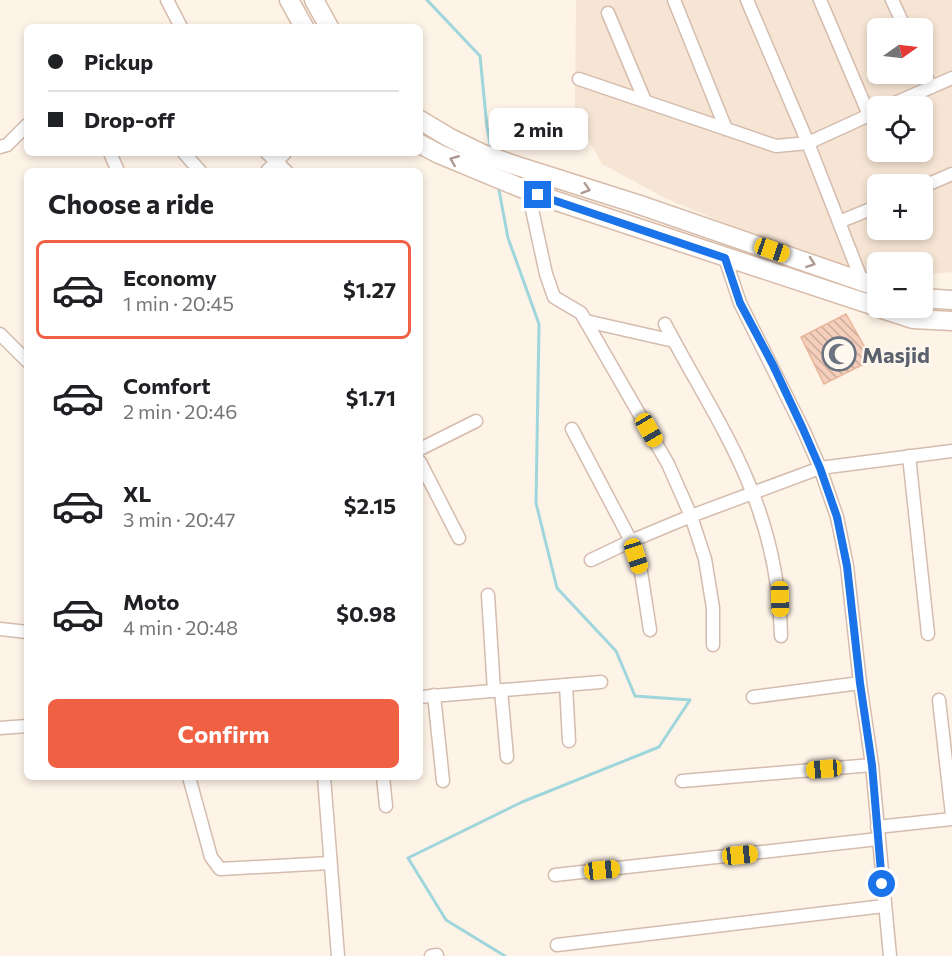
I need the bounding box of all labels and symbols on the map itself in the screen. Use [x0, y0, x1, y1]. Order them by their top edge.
north arrow [867, 18, 933, 84]
callout: 2 min [488, 108, 588, 150]
one-way arrow [449, 155, 460, 167]
route end [524, 181, 551, 208]
one-way arrow [580, 182, 591, 194]
car [752, 236, 792, 264]
one-way arrow [805, 256, 816, 269]
mosque icon: Masjid [821, 336, 857, 372]
place label: Masjid [862, 341, 930, 368]
car [632, 410, 666, 450]
car [622, 536, 650, 576]
car [771, 581, 789, 617]
car [805, 758, 843, 780]
car [721, 844, 759, 866]
car [583, 859, 621, 881]
route start [868, 870, 895, 897]

